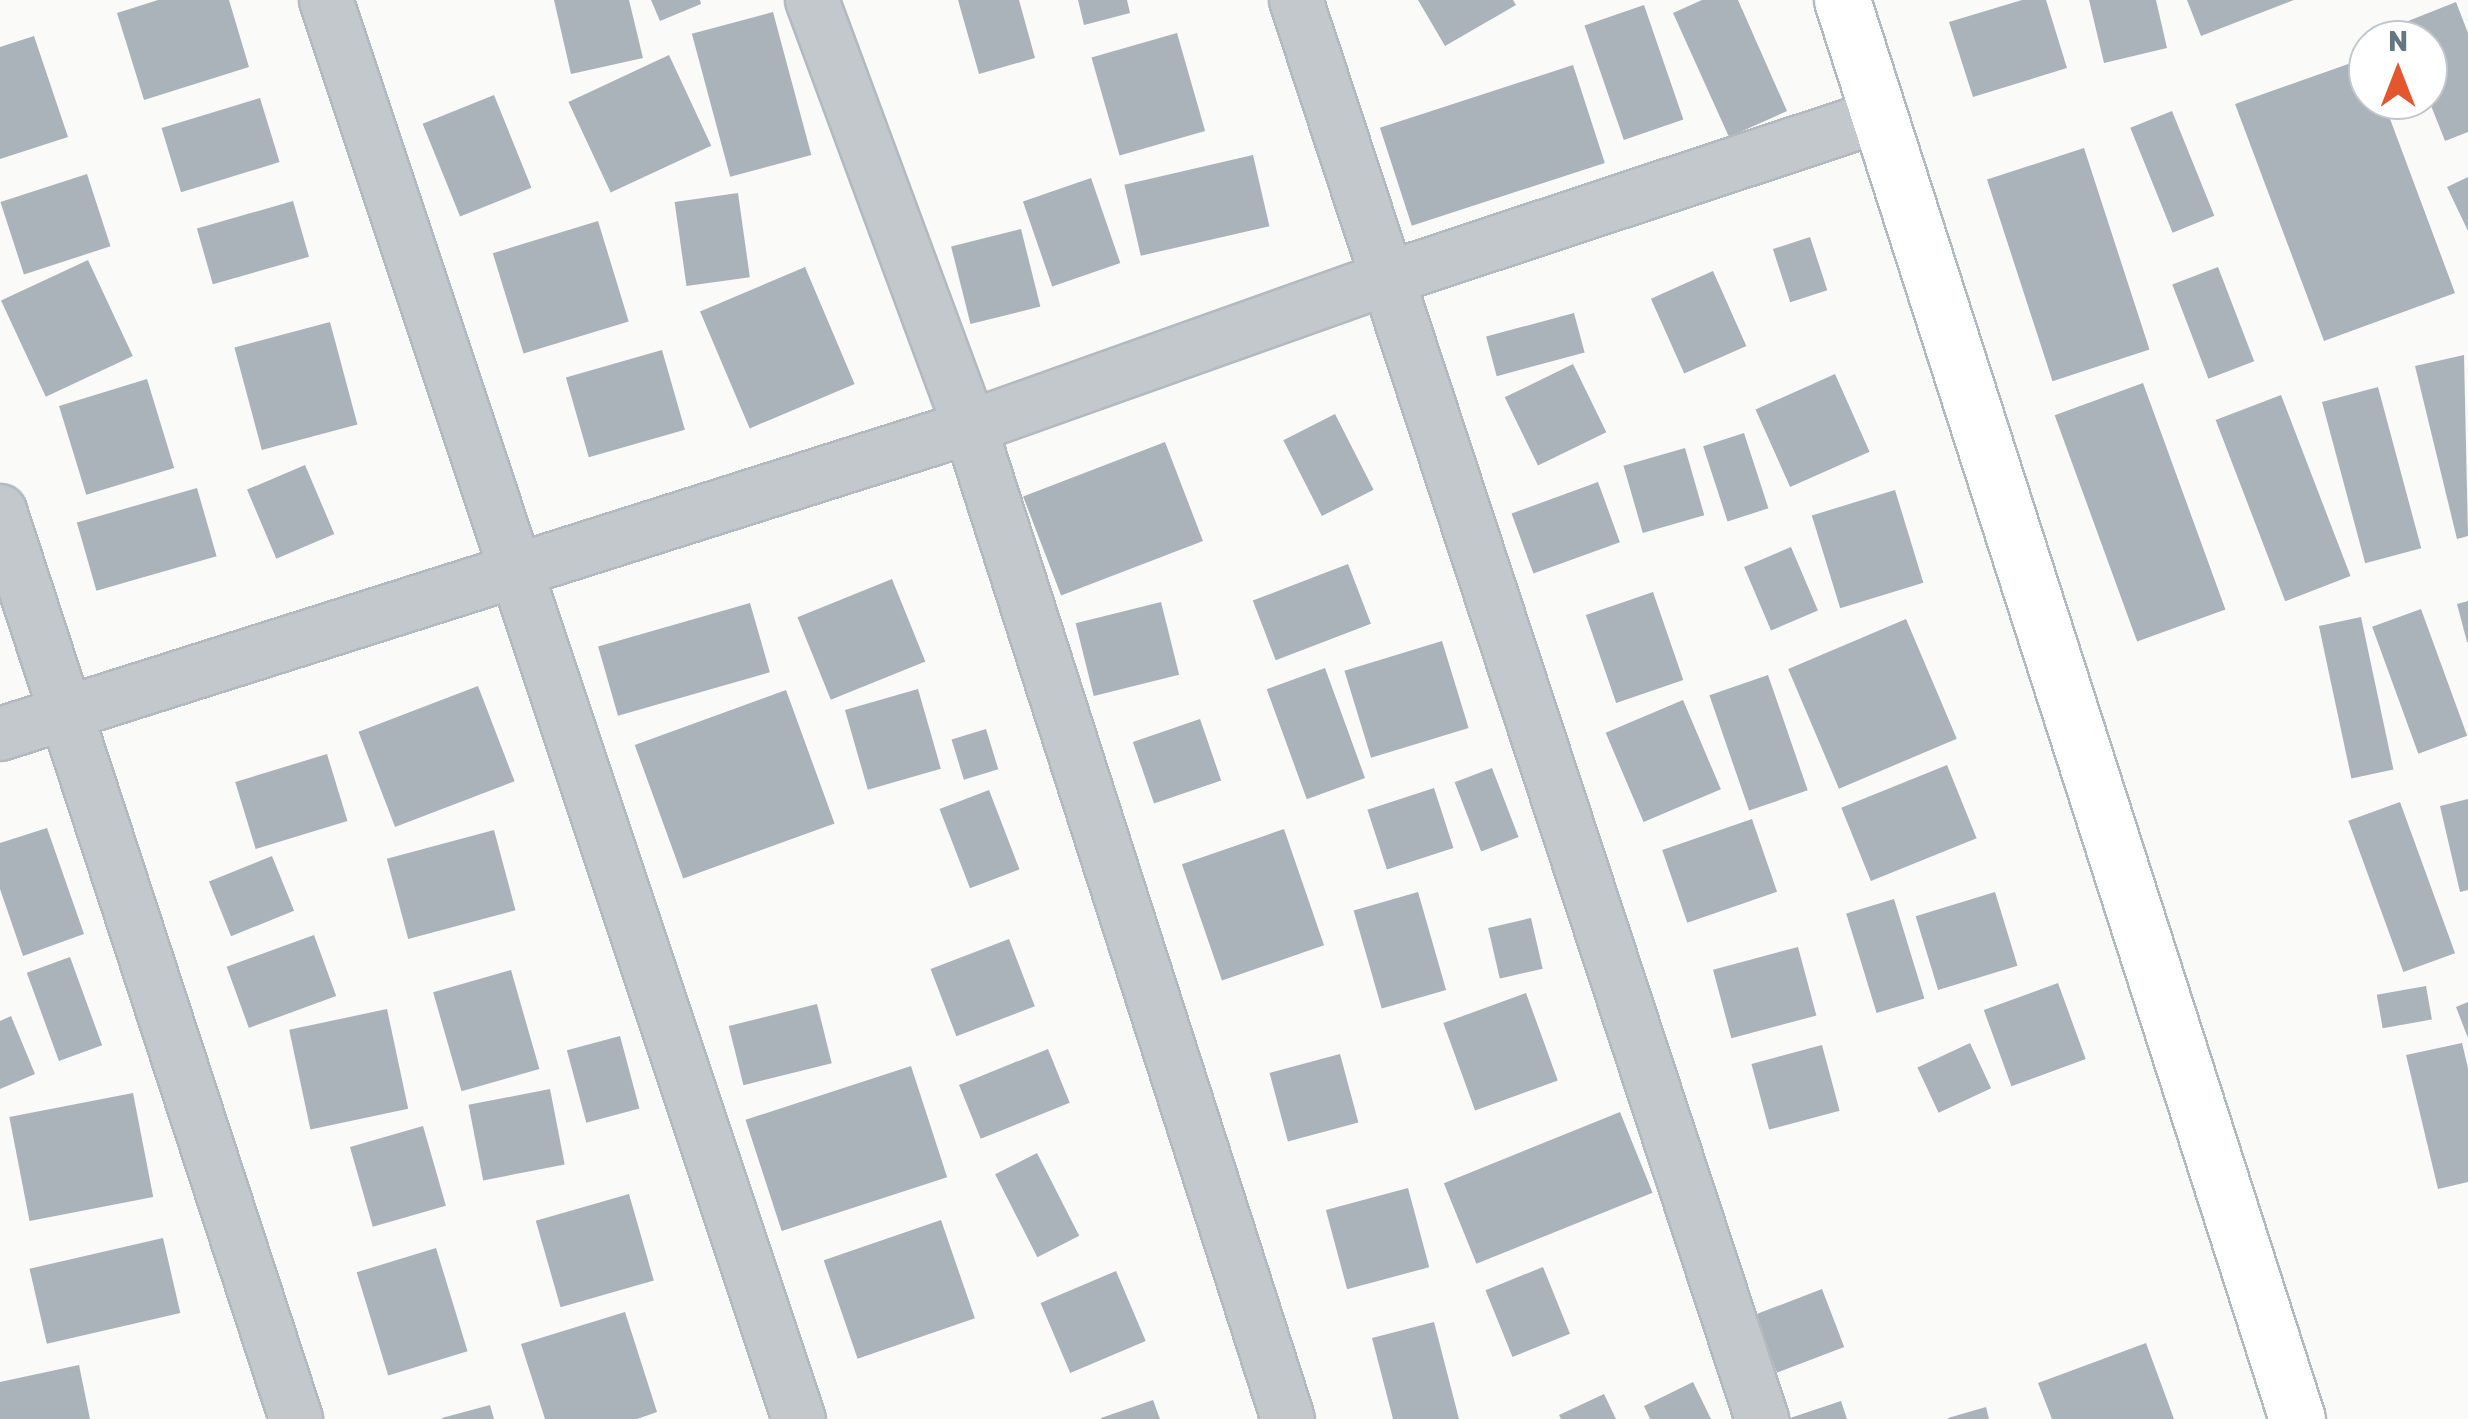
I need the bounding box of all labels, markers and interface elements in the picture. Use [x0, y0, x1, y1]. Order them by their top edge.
north arrow [2348, 20, 2448, 120]
text: N [2388, 25, 2408, 58]

